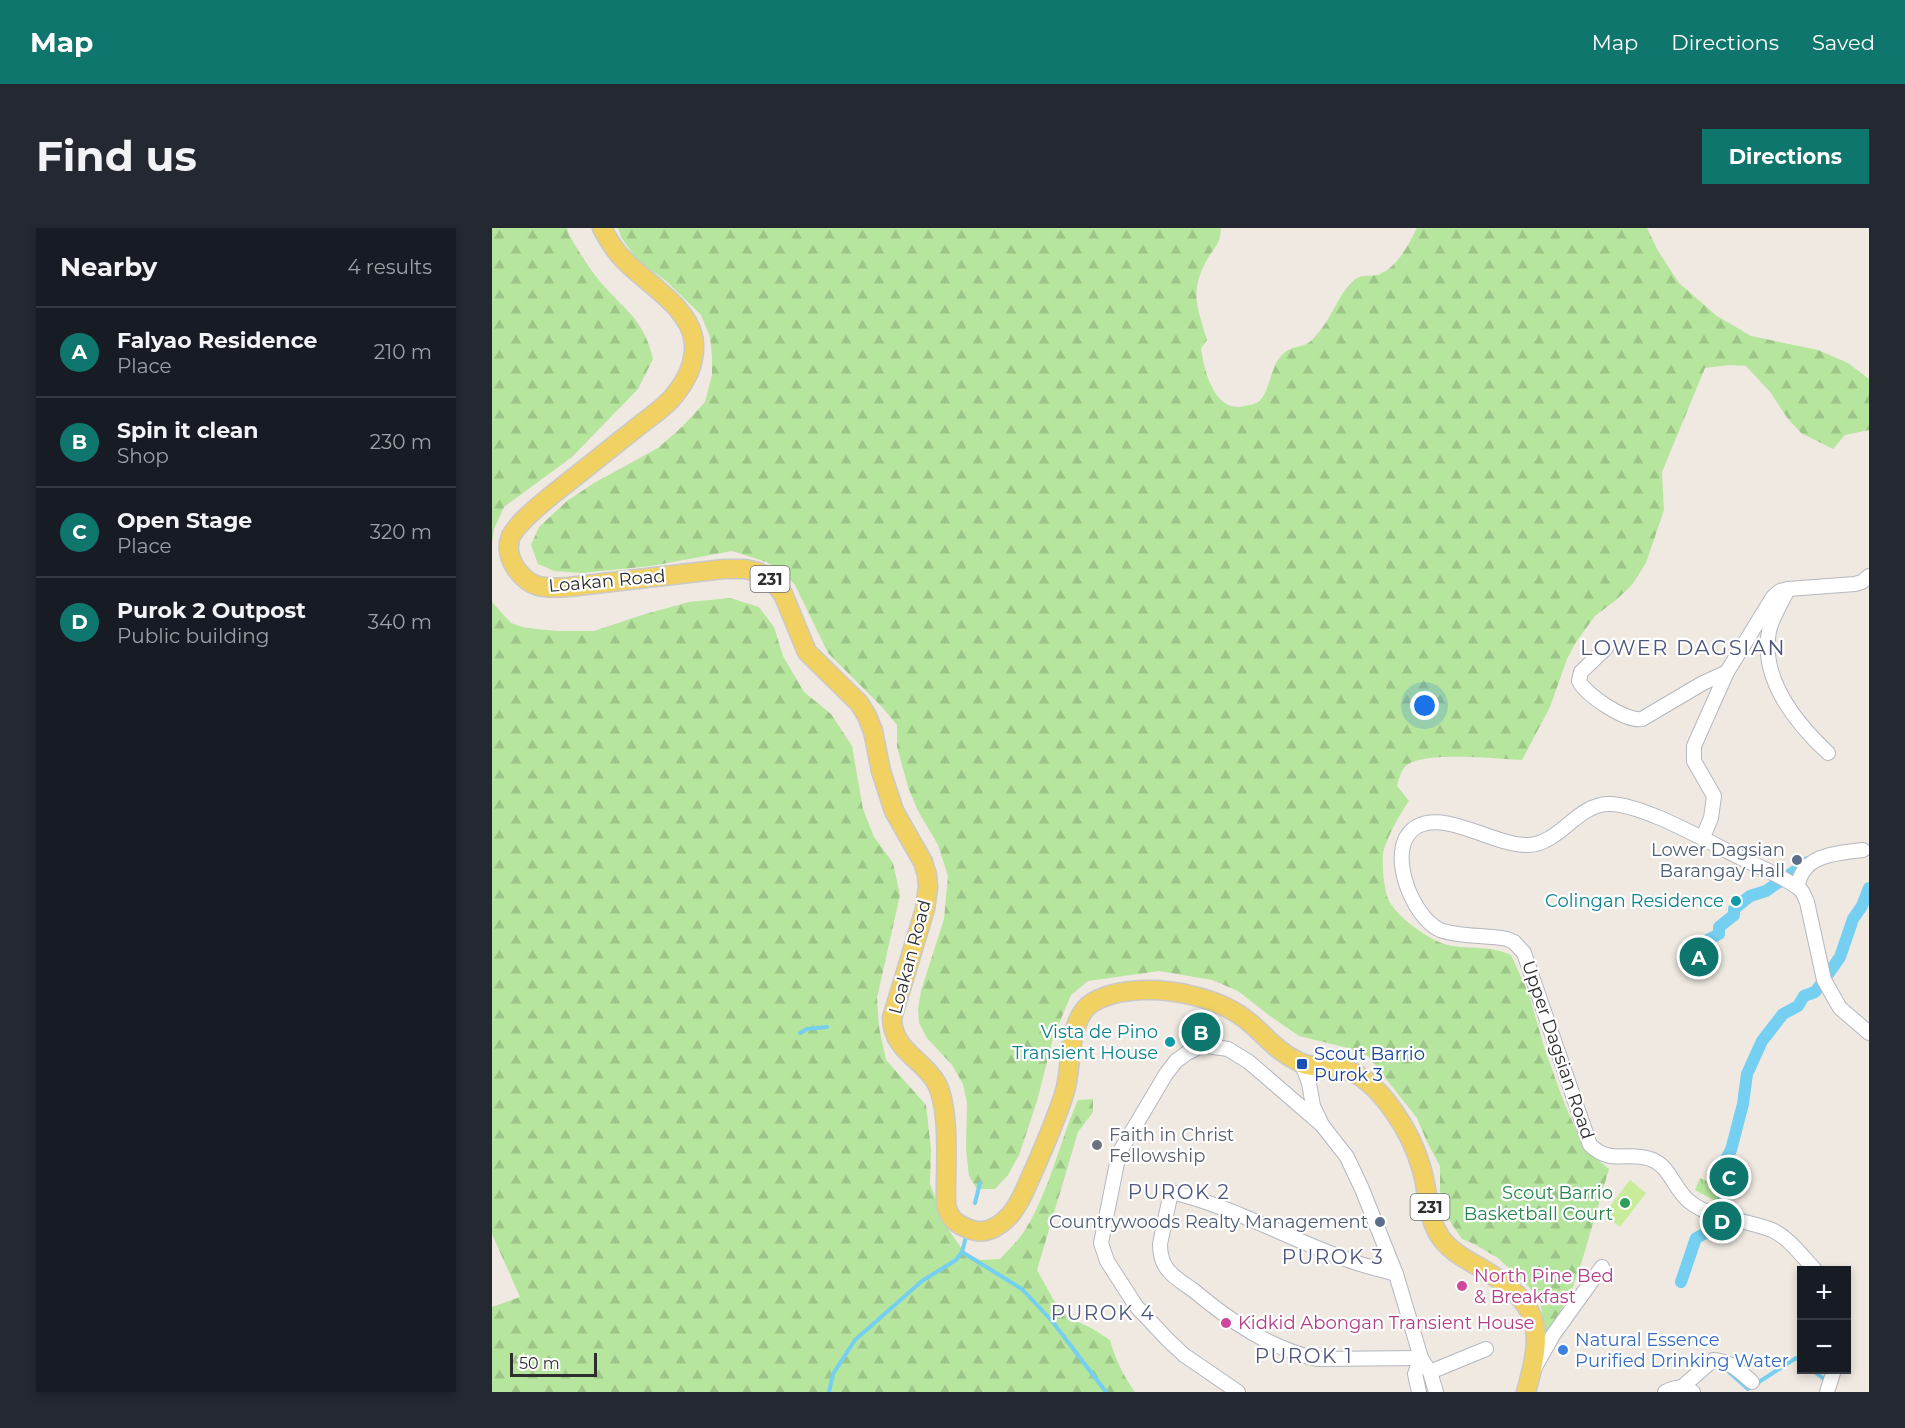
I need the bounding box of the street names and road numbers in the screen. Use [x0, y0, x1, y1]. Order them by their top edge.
street label: Loakan Road [548, 565, 666, 597]
road number: 231 [750, 566, 790, 592]
street label: Loakan Road [884, 897, 936, 1017]
street label: Upper Dagsian Road [1517, 958, 1599, 1142]
road number: 231 [1410, 1194, 1450, 1220]

